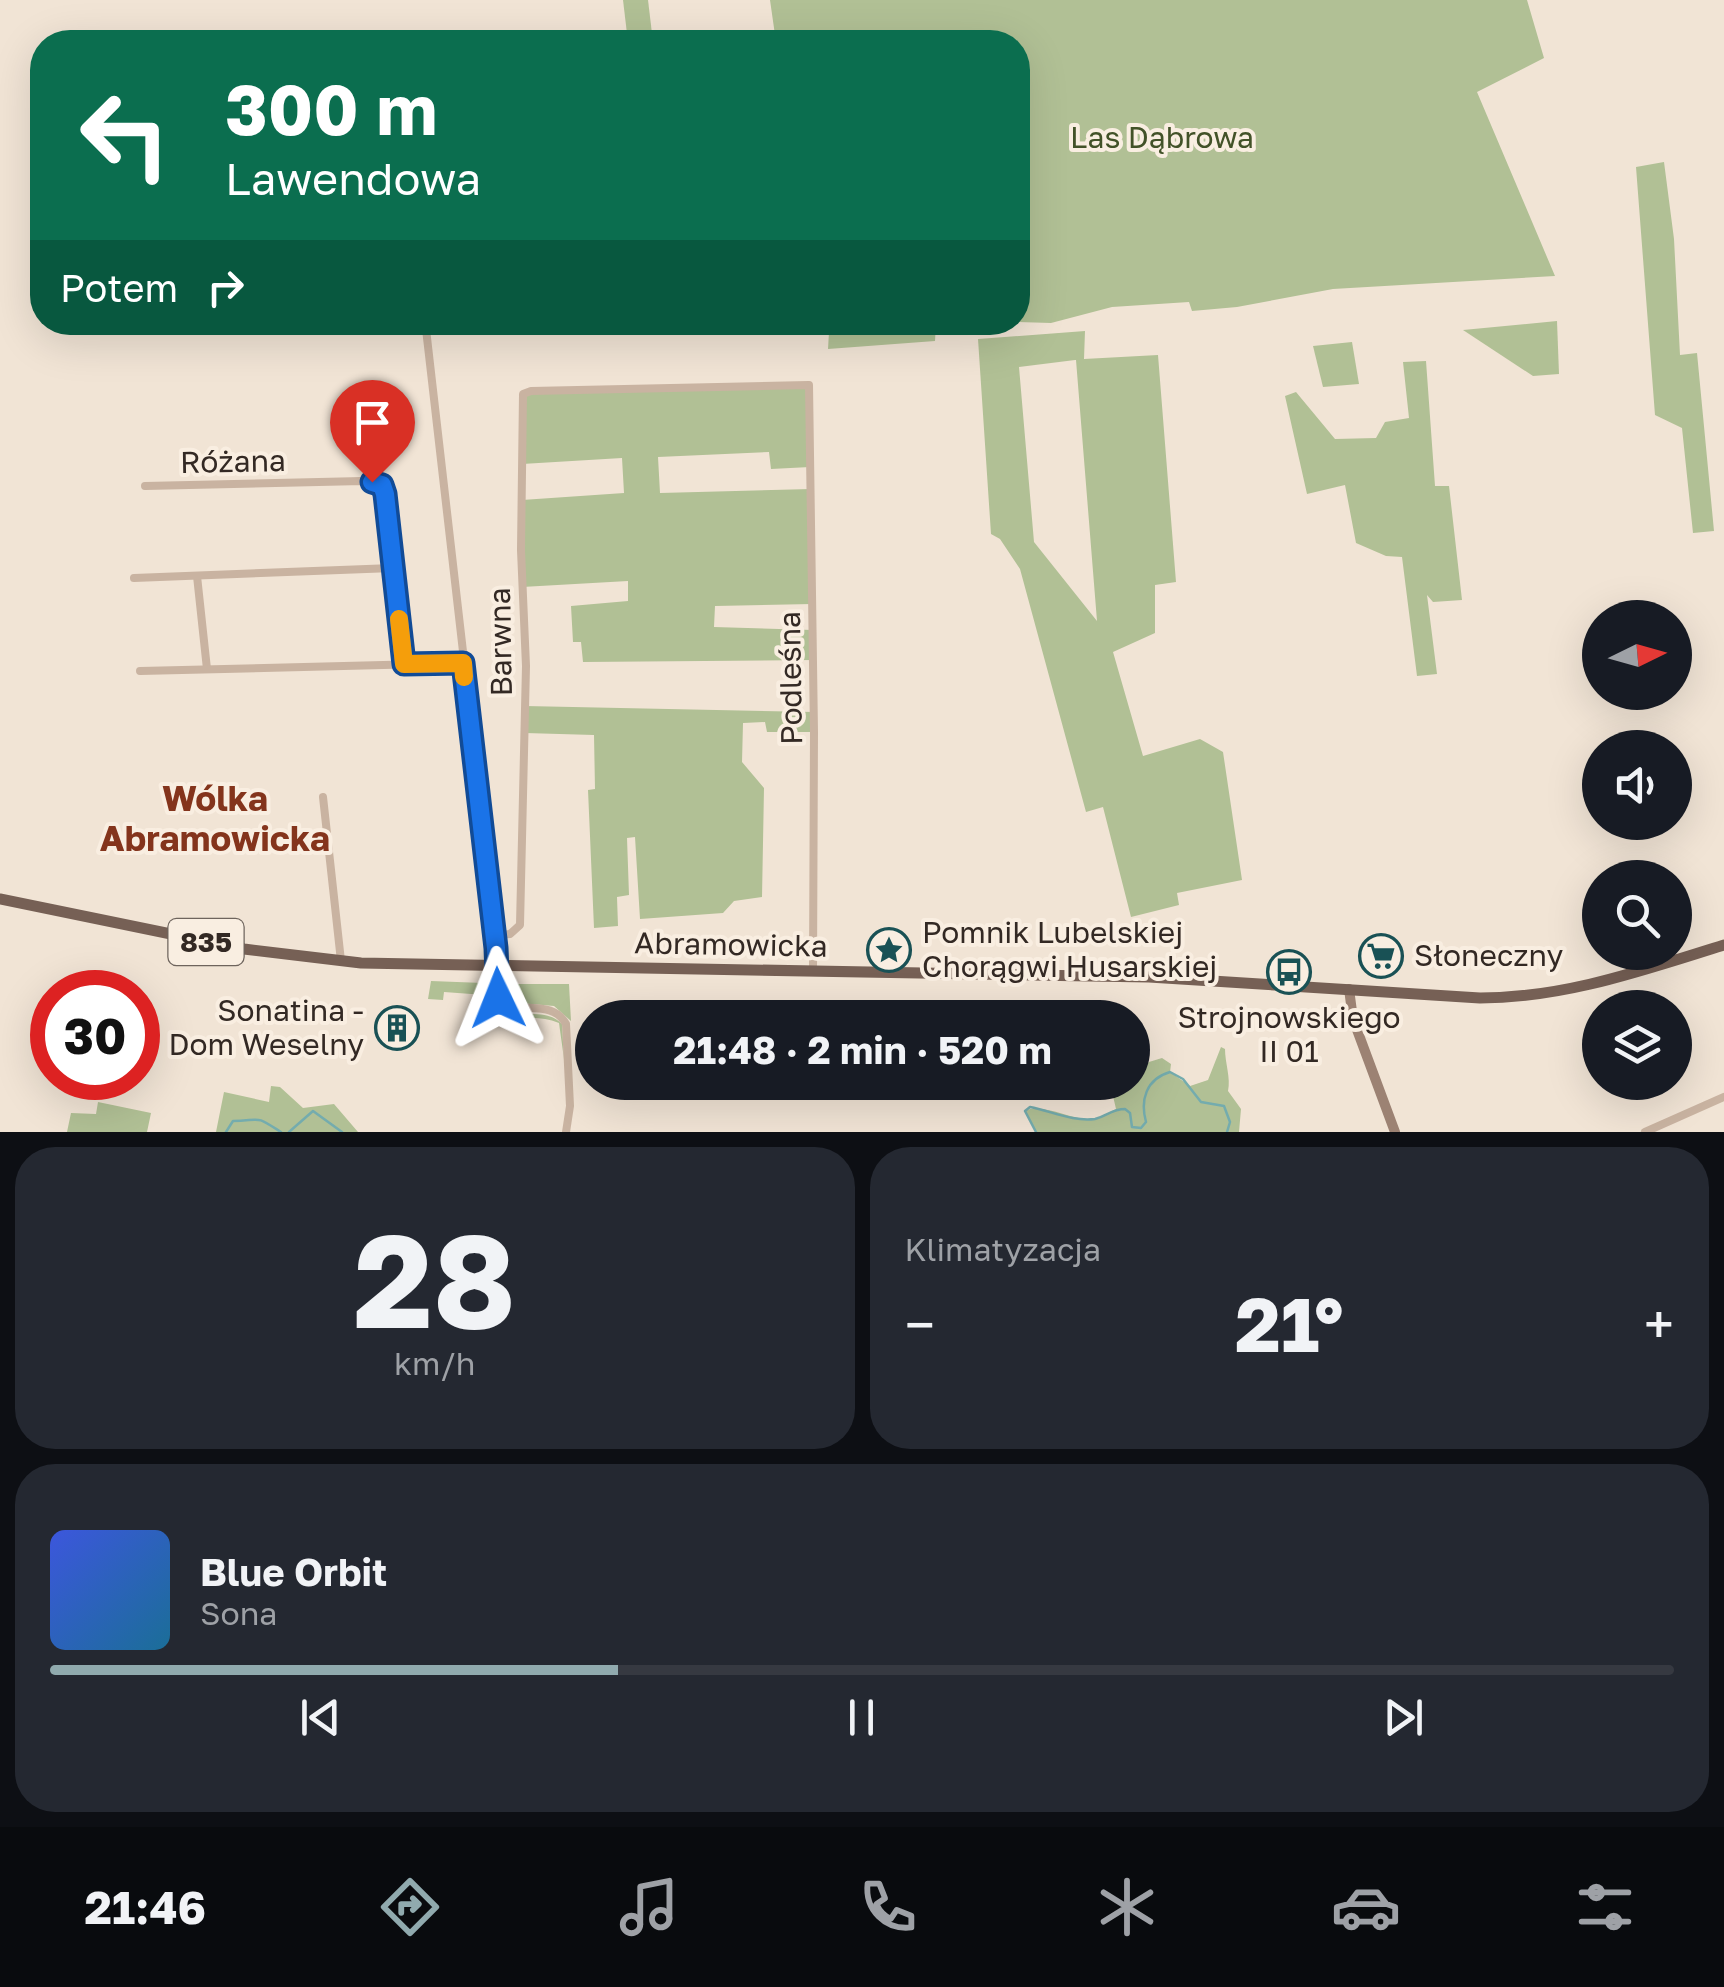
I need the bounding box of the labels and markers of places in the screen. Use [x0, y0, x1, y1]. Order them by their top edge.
pin [330, 380, 415, 483]
place label: Pomnik Lubelskiej Chorągwi Husarskiej [922, 914, 1217, 984]
place icon: Pomnik Lubelskiej Chorągwi Husarskiej [866, 927, 912, 973]
supermarket icon: Słoneczny [1358, 933, 1404, 979]
place label: Słoneczny [1414, 937, 1563, 973]
bus stop icon: Strojnowskiego II 01 [1266, 949, 1312, 995]
place label: Sonatina - Dom Weselny [168, 992, 364, 1062]
place label: Strojnowskiego II 01 [1177, 999, 1401, 1069]
building icon: Sonatina - Dom Weselny [374, 1005, 420, 1051]

